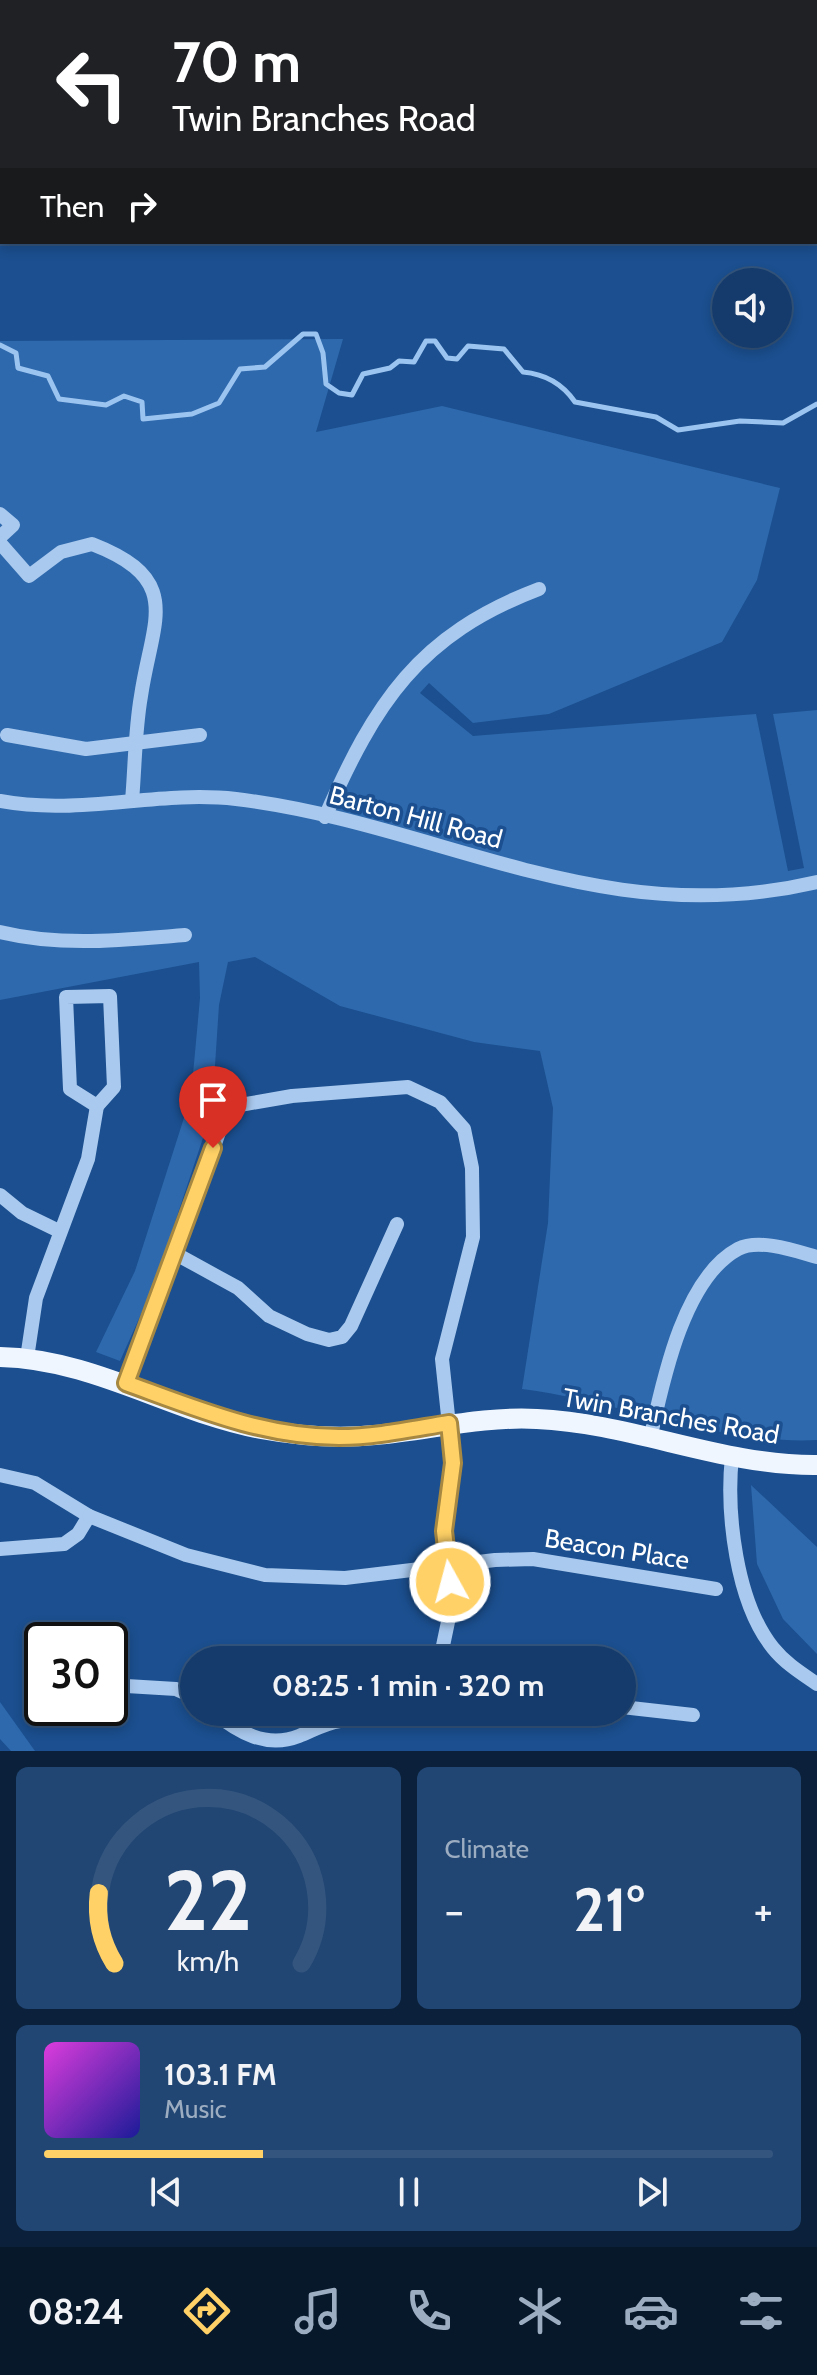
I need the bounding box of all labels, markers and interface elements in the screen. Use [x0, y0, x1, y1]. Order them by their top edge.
text: 70 m [172, 28, 301, 96]
icon: left [40, 32, 144, 136]
text: Twin Branches Road [172, 96, 476, 140]
icon: right [120, 184, 164, 228]
text: Then [40, 188, 104, 225]
map controls [712, 268, 792, 348]
button: sound [712, 268, 792, 348]
street label: Barton Hill Road [326, 779, 506, 855]
pin [179, 1066, 247, 1148]
icon: arrive [191, 1078, 235, 1122]
street label: Twin Branches Road [560, 1381, 782, 1451]
street label: Beacon Place [542, 1522, 692, 1576]
position arrow [408, 1540, 492, 1624]
speed limit sign: 30 [24, 1622, 128, 1726]
text: 08:25 · 1 min · 320 m [272, 1667, 544, 1704]
text: Climate [445, 1833, 529, 1865]
text: 22 [164, 1850, 252, 1951]
text: 21° [573, 1873, 644, 1946]
text: − [445, 1884, 464, 1937]
text: + [754, 1884, 773, 1937]
text: km/h [177, 1943, 240, 1978]
text: 103.1 FM [164, 2056, 277, 2093]
text: Music [164, 2093, 227, 2125]
icon: previous [144, 2170, 188, 2214]
icon: pause [387, 2170, 431, 2214]
icon: next [630, 2170, 674, 2214]
icon: directions [179, 2283, 235, 2339]
icon: music [290, 2283, 346, 2339]
icon: phone [401, 2283, 457, 2339]
icon: climate [512, 2283, 568, 2339]
icon: car [623, 2283, 679, 2339]
icon: filters [733, 2283, 789, 2339]
text: 08:24 [27, 2289, 124, 2333]

